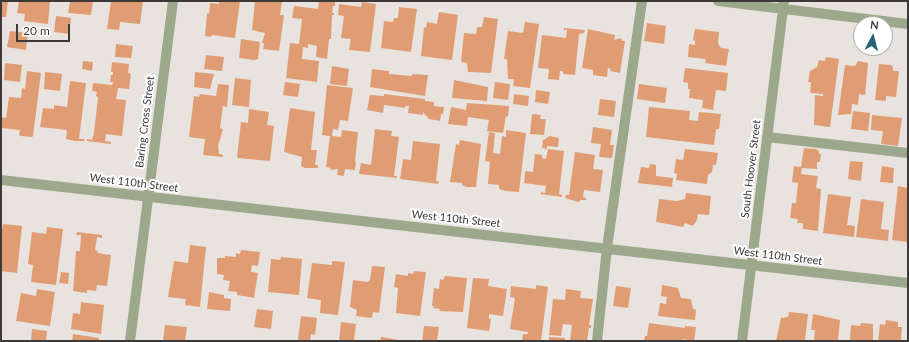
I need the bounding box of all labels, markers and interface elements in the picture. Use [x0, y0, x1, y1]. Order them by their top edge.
scale bar [18, 16, 72, 42]
north arrow [853, 16, 893, 56]
text: N [869, 18, 879, 32]
text: 20 m [23, 23, 50, 38]
street label: Baring Cross Street [133, 75, 157, 169]
street label: South Hoover Street [738, 119, 764, 219]
street label: West 110th Street [89, 171, 179, 195]
street label: West 110th Street [411, 208, 501, 230]
street label: West 110th Street [733, 244, 823, 268]

